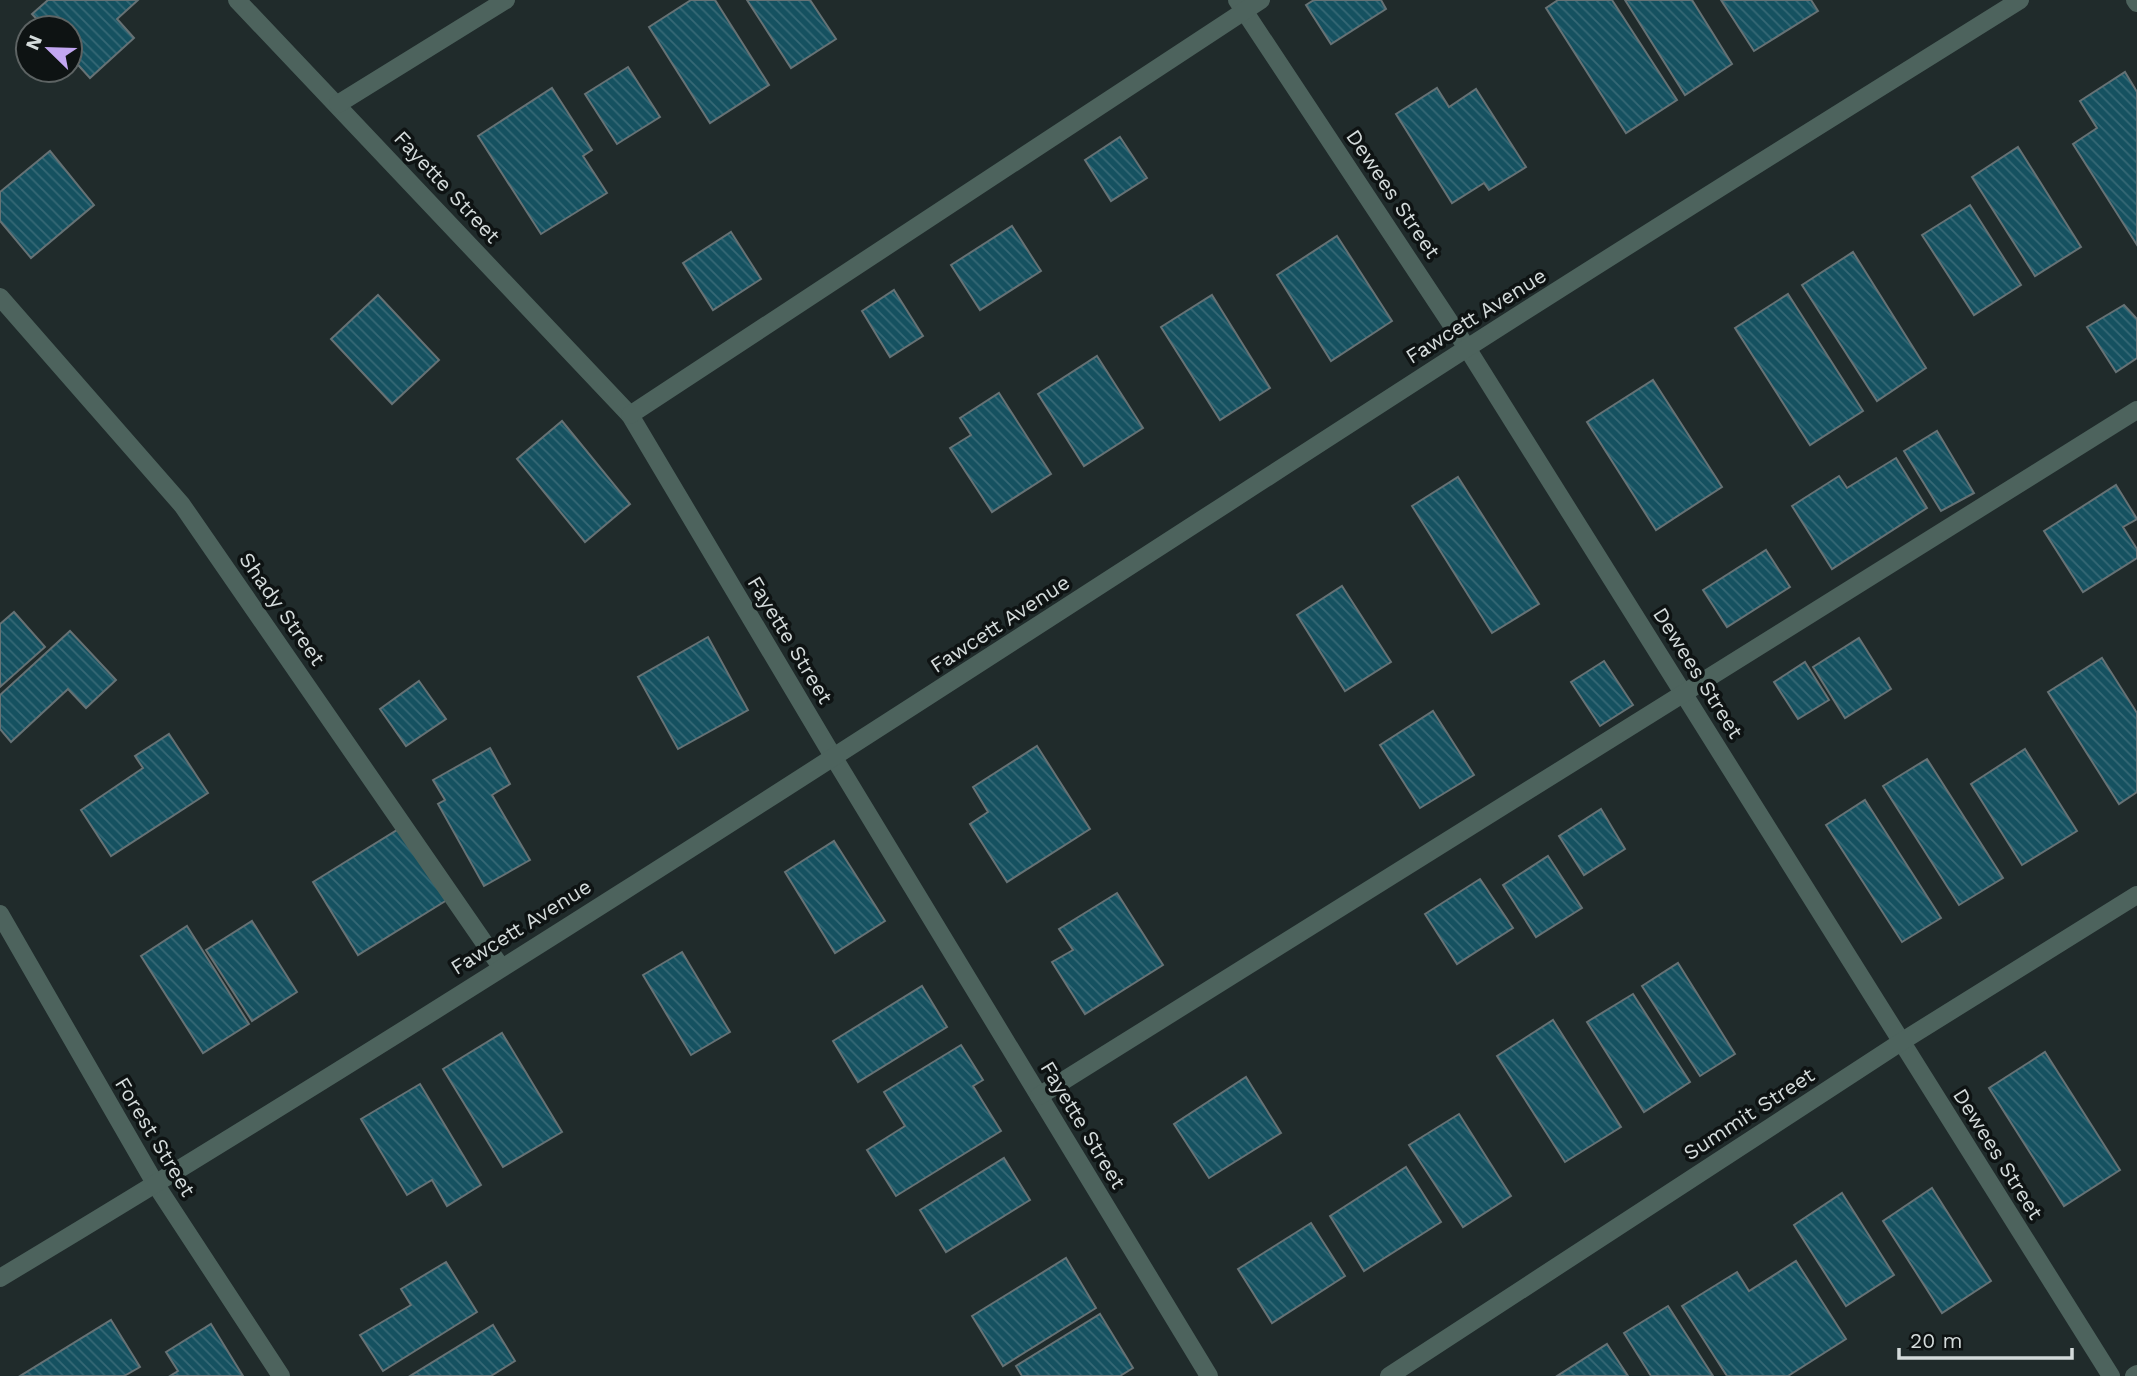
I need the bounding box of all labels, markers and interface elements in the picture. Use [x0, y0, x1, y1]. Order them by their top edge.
north arrow [14, 14, 84, 84]
text: N [20, 32, 47, 54]
street label: Fayette Street [389, 125, 506, 248]
street label: Dewees Street [1341, 125, 1446, 263]
street label: Fawcett Avenue [1401, 262, 1551, 369]
street label: Shady Street [234, 547, 331, 670]
street label: Fawcett Avenue [925, 569, 1074, 678]
street label: Fayette Street [743, 571, 838, 708]
street label: Dewees Street [1648, 603, 1749, 743]
street label: Fawcett Avenue [446, 873, 596, 980]
street label: Fayette Street [1036, 1056, 1131, 1193]
street label: Summit Street [1679, 1062, 1819, 1165]
street label: Forest Street [110, 1073, 201, 1201]
street label: Dewees Street [1948, 1084, 2049, 1224]
scale bar [1899, 1316, 2072, 1360]
text: 20 m [1910, 1328, 1962, 1353]

